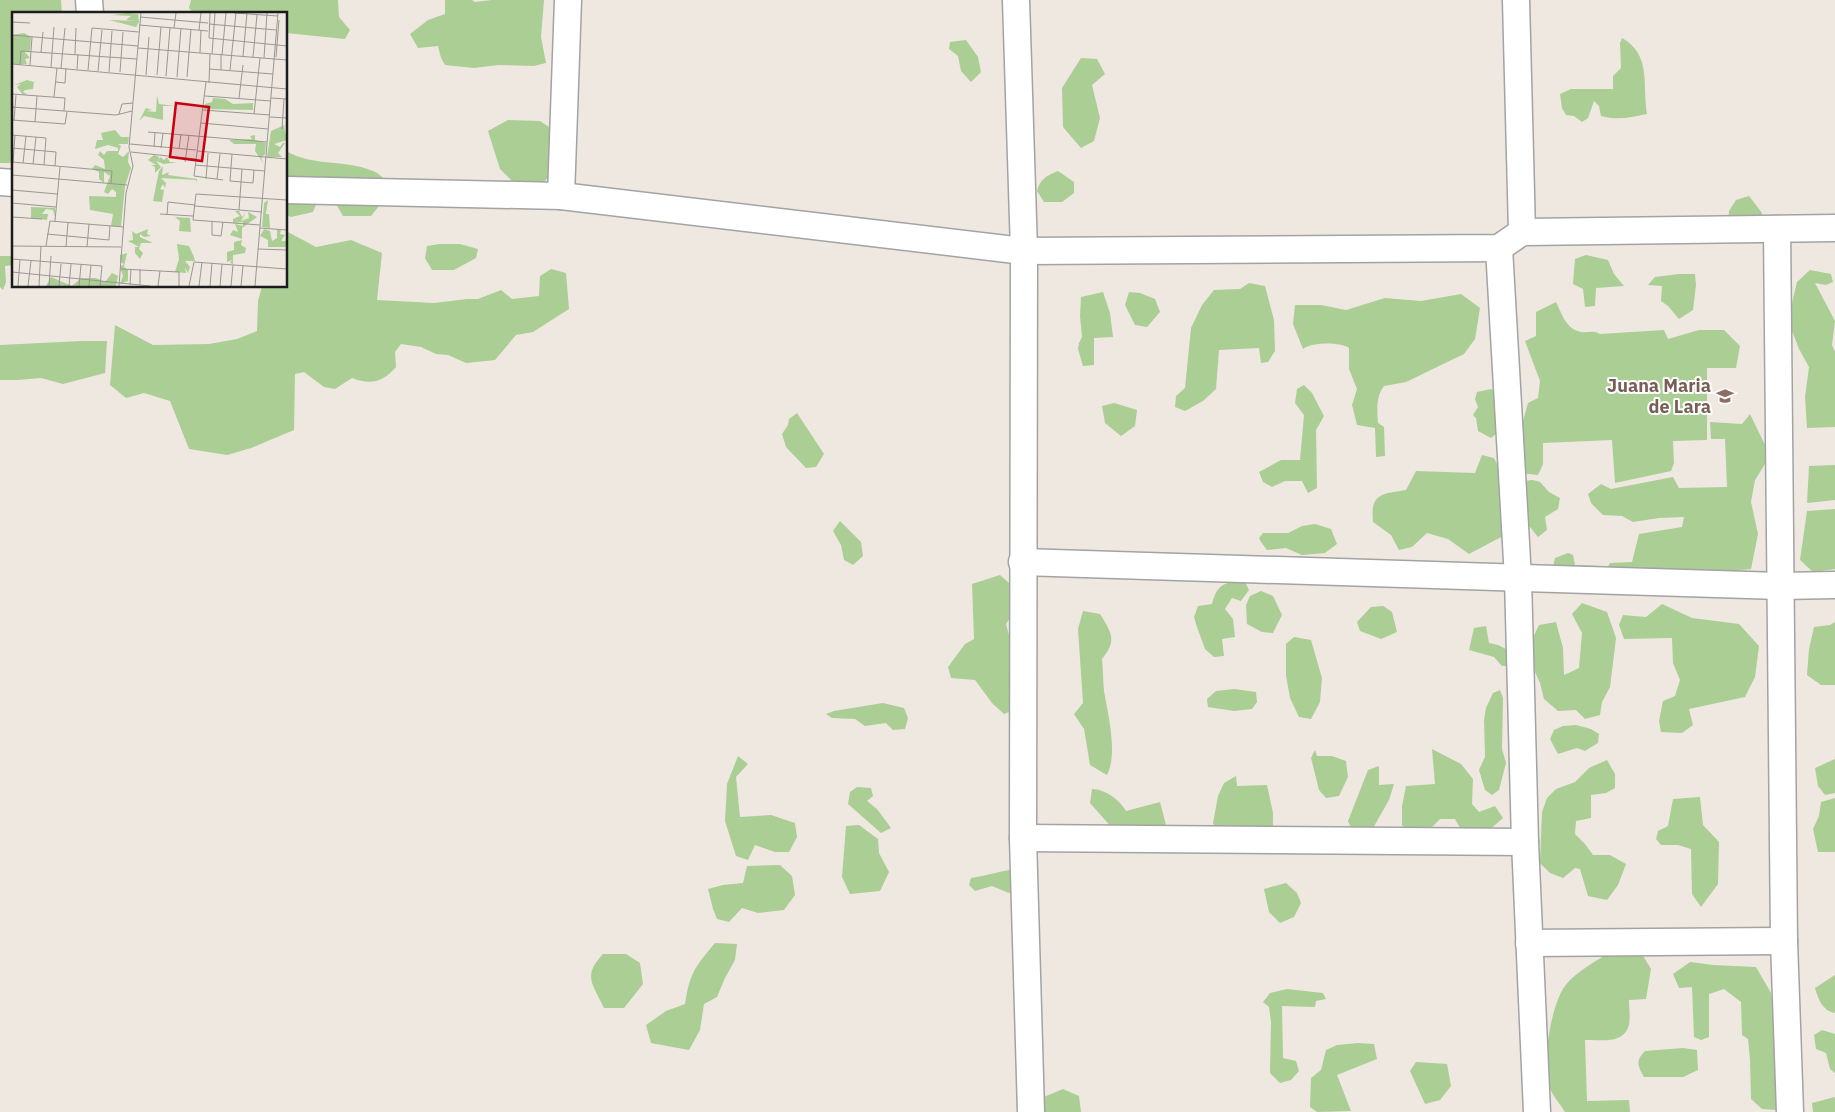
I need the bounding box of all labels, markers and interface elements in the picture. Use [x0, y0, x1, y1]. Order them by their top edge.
inset map [12, 12, 288, 288]
place label: Juana Maria de Lara [1607, 374, 1711, 418]
school or university icon: Juana Maria de Lara [1715, 386, 1735, 406]

